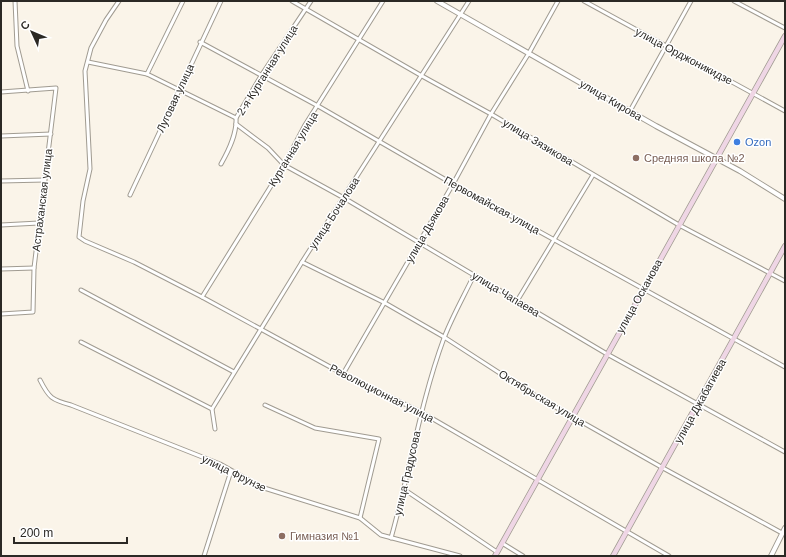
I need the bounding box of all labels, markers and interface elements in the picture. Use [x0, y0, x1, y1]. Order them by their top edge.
north arrow [12, 12, 52, 52]
text: С [18, 18, 32, 32]
street label: 2-я Курганная улица [234, 22, 300, 117]
street label: улица Орджоникидзе [633, 25, 735, 87]
street label: Луговая улица [154, 61, 196, 134]
street label: улица Кирова [578, 77, 645, 123]
street label: Курганная улица [266, 109, 321, 189]
street label: улица Зязикова [501, 116, 576, 168]
place label: Ozon [745, 136, 771, 148]
marker: Ozon [732, 137, 742, 147]
street label: Астраханская улица [30, 147, 54, 252]
place label: Средняя школа №2 [644, 152, 745, 164]
marker: Средняя школа №2 [631, 153, 641, 163]
street label: улица Бочалова [306, 174, 362, 251]
street label: Первомайская улица [442, 174, 543, 237]
street label: улица Дьякова [403, 193, 451, 265]
street label: улица Осканова [614, 256, 665, 335]
street label: улица Чапаева [470, 269, 543, 319]
street label: улица Джабагиева [672, 356, 729, 445]
street label: Революционная улица [328, 361, 437, 425]
street label: Октябрьская улица [497, 367, 588, 429]
street label: улица Градусова [391, 429, 423, 516]
street label: улица Фрунзе [200, 452, 268, 494]
scale bar [14, 519, 127, 545]
text: 200 m [20, 526, 53, 540]
place label: Гимназия №1 [290, 530, 359, 542]
marker: Гимназия №1 [277, 531, 287, 541]

